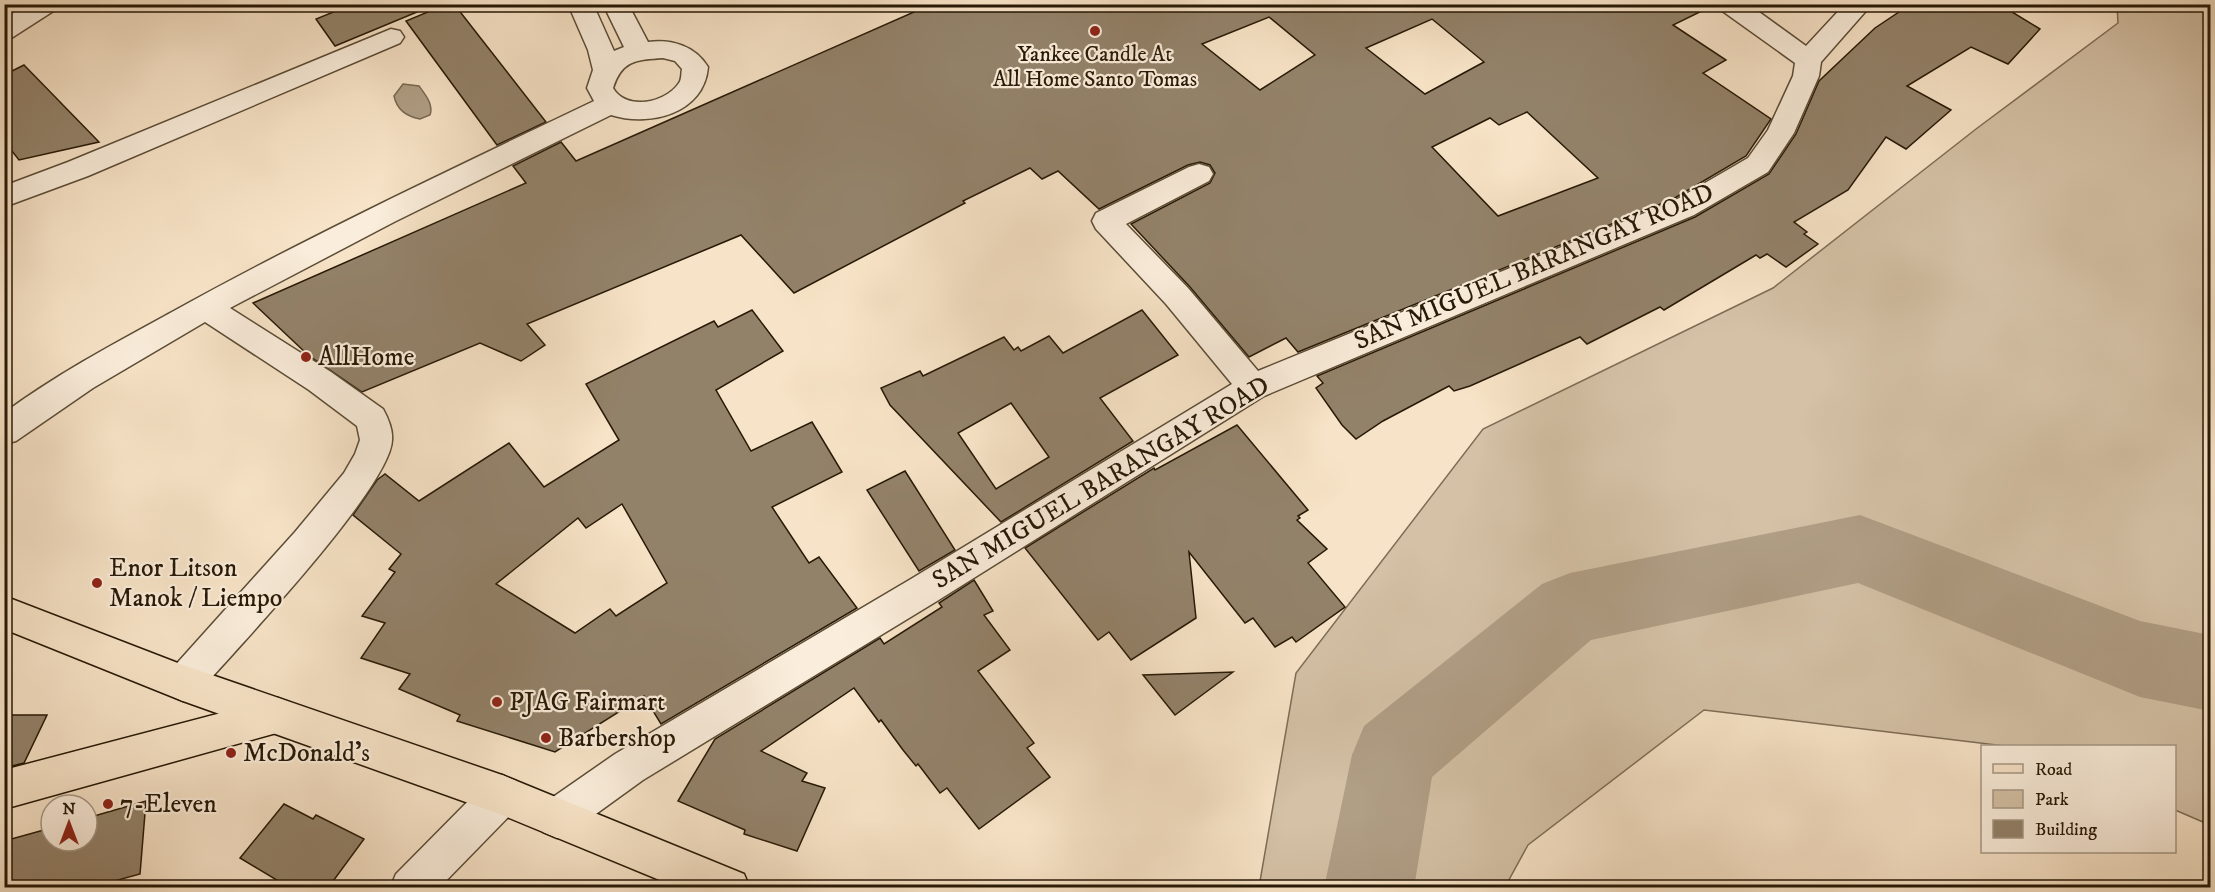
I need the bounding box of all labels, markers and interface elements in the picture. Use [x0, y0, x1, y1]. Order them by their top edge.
marker: Yankee Candle At All Home Santo Tomas [1088, 24, 1102, 38]
place label: Yankee Candle At All Home Santo Tomas [993, 41, 1197, 93]
street label: SAN MIGUEL BARANGAY ROAD [1349, 176, 1719, 358]
place label: AllHome [318, 341, 414, 374]
marker: AllHome [299, 350, 313, 364]
street label: SAN MIGUEL BARANGAY ROAD [926, 369, 1276, 597]
place label: Enor Litson Manok / Liempo [109, 552, 282, 615]
marker: Enor Litson Manok / Liempo [90, 576, 104, 590]
place label: PJAG Fairmart [509, 686, 665, 719]
marker: PJAG Fairmart [490, 695, 504, 709]
place label: Barbershop [558, 722, 676, 755]
marker: Barbershop [539, 731, 553, 745]
place label: McDonald's [243, 737, 370, 770]
legend [1981, 745, 2176, 853]
marker: McDonald's [224, 746, 238, 760]
text: Road [2035, 759, 2072, 781]
place label: 7-Eleven [120, 788, 217, 821]
text: Park [2035, 789, 2069, 811]
north arrow [39, 793, 99, 853]
marker: 7-Eleven [101, 797, 115, 811]
text: N [62, 799, 76, 819]
text: Building [2035, 819, 2097, 841]

